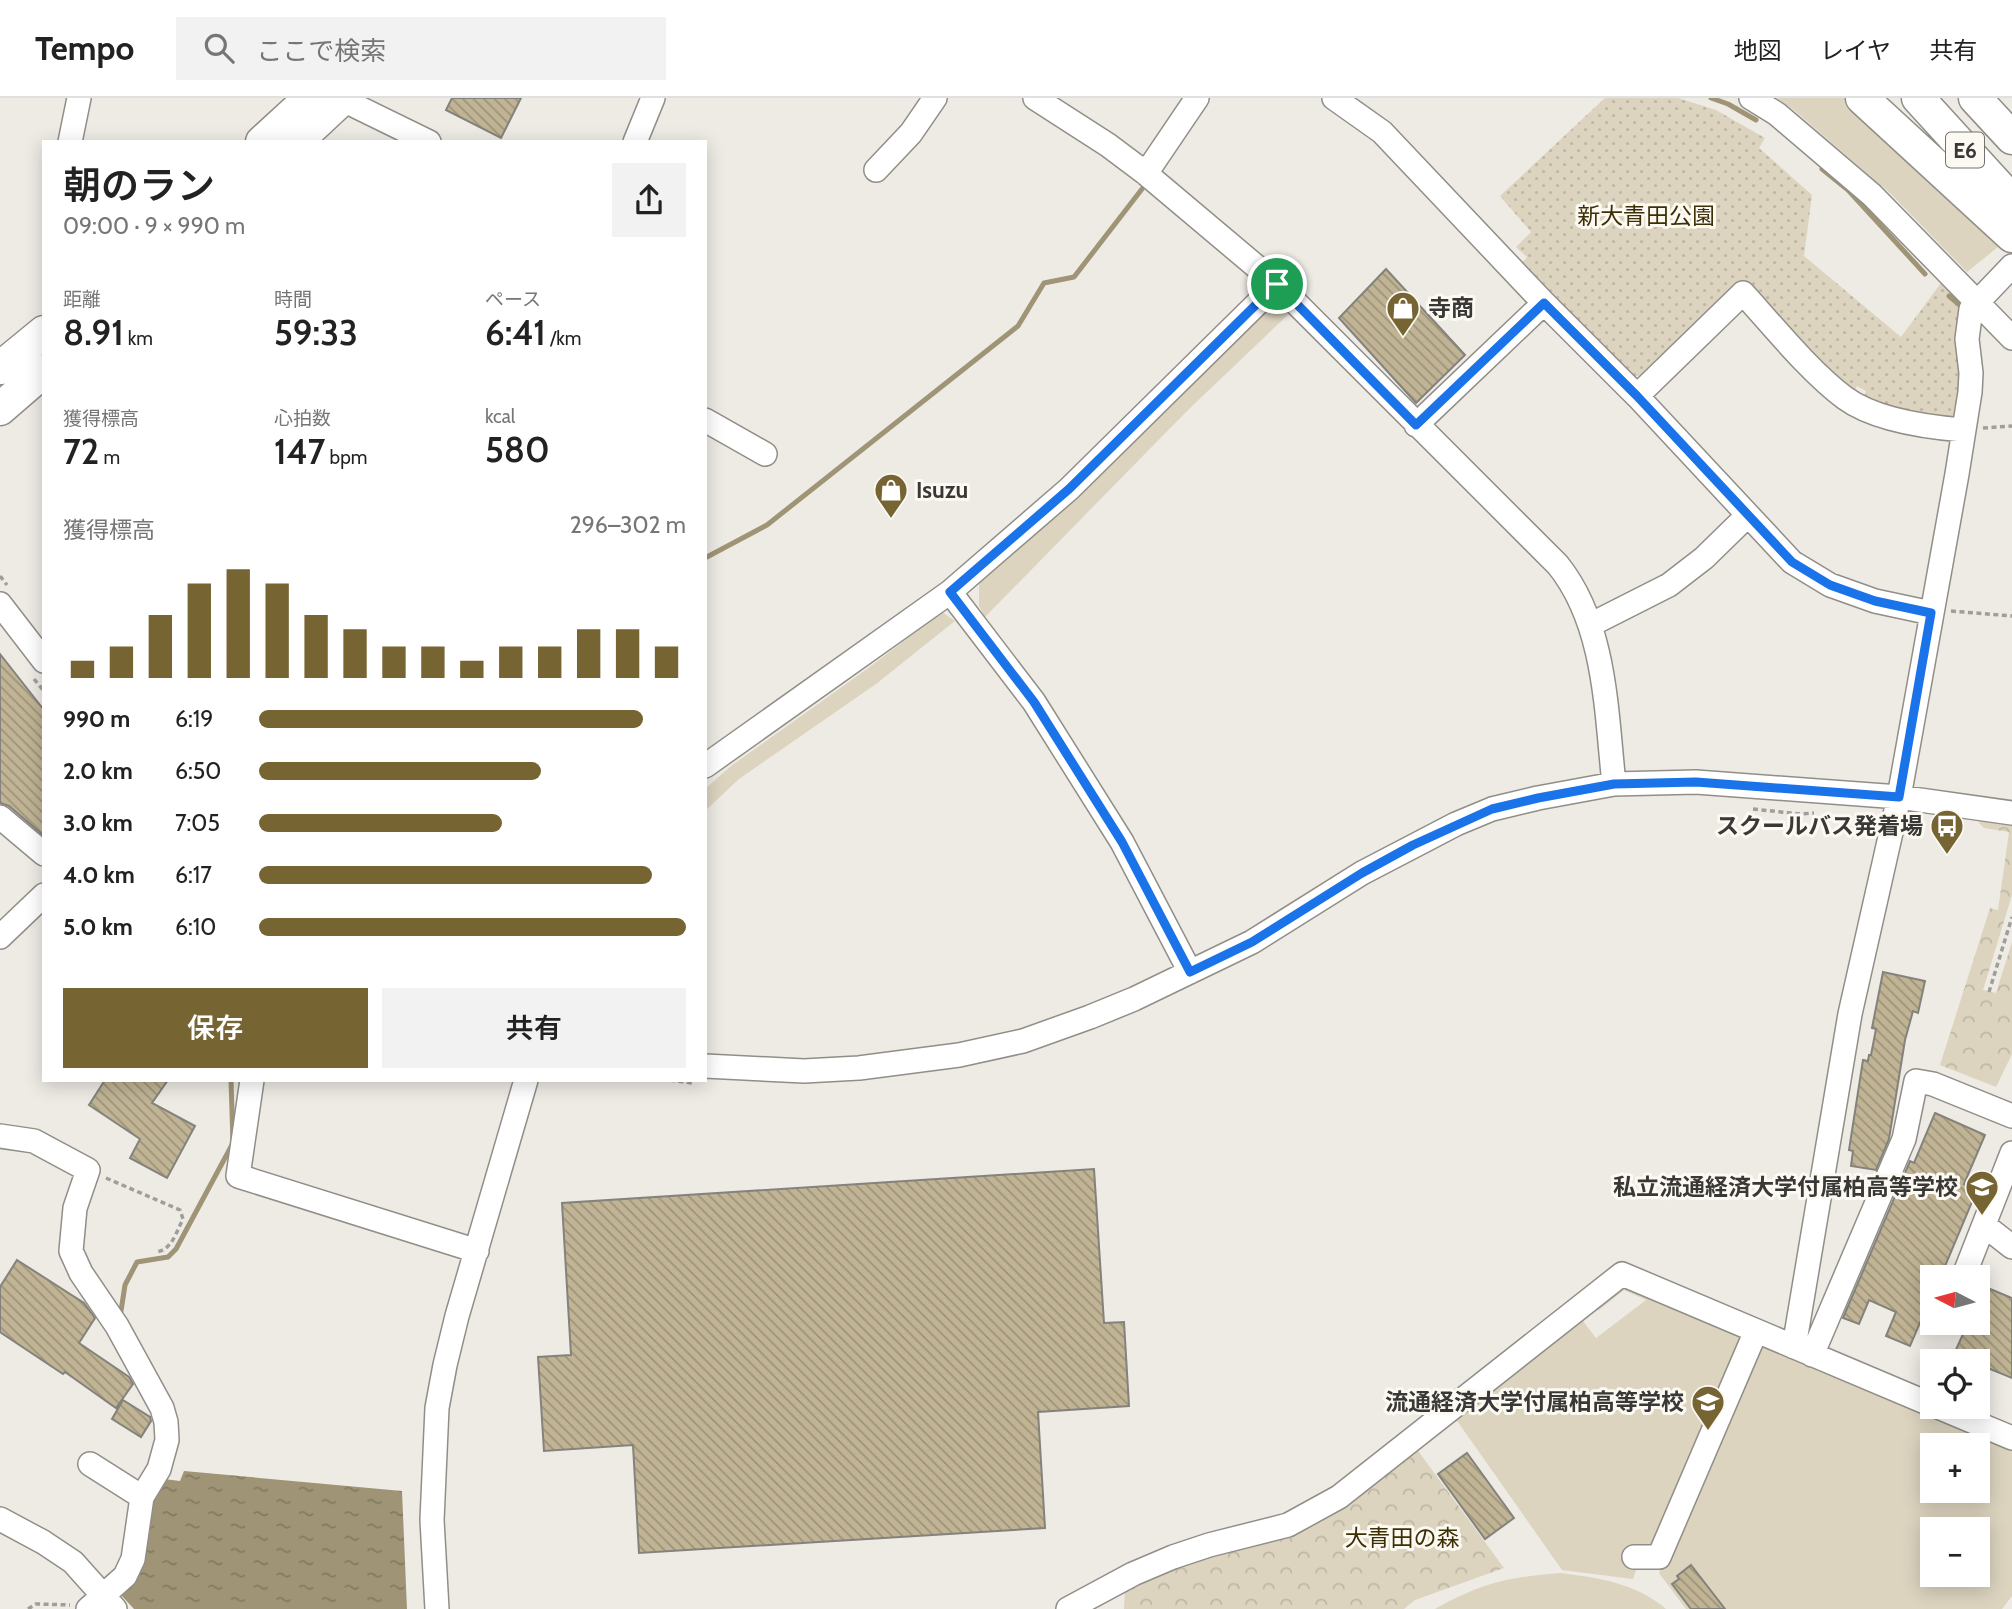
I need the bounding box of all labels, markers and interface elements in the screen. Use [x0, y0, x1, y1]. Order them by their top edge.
search box [176, 17, 666, 80]
text: Tempo [35, 28, 134, 68]
icon: search [200, 29, 238, 67]
text: ここで検索 [256, 35, 386, 67]
text: 地図 [1734, 36, 1782, 65]
text: レイヤ [1820, 36, 1891, 65]
text: 共有 [1929, 36, 1977, 65]
road number: E6 [1946, 132, 1984, 168]
text: 朝のラン [63, 162, 215, 209]
button: share [612, 163, 686, 237]
park label: 新大青田公園 [1577, 202, 1715, 230]
text: 09:00 · 9 × 990 m [63, 212, 245, 240]
pin [1247, 254, 1307, 314]
icon: arrive [1258, 265, 1296, 303]
text: 距離 [63, 288, 101, 311]
text: 時間 [274, 288, 312, 311]
text: ペース [485, 288, 541, 311]
shop icon: 寺商 [1384, 289, 1422, 338]
place label: 寺商 [1428, 294, 1474, 322]
text: 8.91 [63, 311, 124, 354]
text: 59:33 [274, 311, 358, 354]
text: 6:41 [485, 311, 546, 354]
text: km [124, 327, 153, 350]
text: /km [546, 327, 581, 350]
text: kcal [485, 405, 515, 428]
text: 獲得標高 [63, 407, 139, 430]
text: 心拍数 [274, 407, 331, 430]
text: 580 [485, 428, 550, 471]
text: 72 [63, 430, 99, 473]
text: 147 [274, 430, 325, 473]
text: m [99, 446, 120, 469]
text: bpm [325, 446, 367, 469]
shop icon: Isuzu [872, 471, 910, 520]
place label: Isuzu [916, 476, 968, 504]
text: 296–302 m [570, 511, 686, 539]
text: 獲得標高 [63, 516, 155, 544]
text: 990 m [63, 705, 130, 733]
text: 6:19 [175, 705, 213, 733]
text: 2.0 km [63, 757, 133, 785]
text: 6:50 [175, 757, 221, 785]
bus stop icon: スクールバス発着場 [1928, 807, 1966, 856]
text: 3.0 km [63, 809, 133, 837]
text: 7:05 [175, 809, 220, 837]
place label: スクールバス発着場 [1716, 812, 1923, 840]
text: 4.0 km [63, 861, 135, 889]
text: 6:17 [175, 861, 212, 889]
text: 5.0 km [63, 913, 133, 941]
text: 6:10 [175, 913, 216, 941]
button: 保存 [63, 988, 368, 1068]
button: 共有 [382, 988, 686, 1068]
school or university icon: 私立流通経済大学付属柏高等学校 [1963, 1168, 2001, 1217]
place label: 私立流通経済大学付属柏高等学校 [1613, 1173, 1958, 1201]
north arrow [1920, 1265, 1990, 1335]
map controls [1920, 1265, 1990, 1587]
button: locate [1920, 1349, 1990, 1419]
school or university icon: 流通経済大学付属柏高等学校 [1689, 1383, 1727, 1432]
place label: 流通経済大学付属柏高等学校 [1385, 1388, 1684, 1416]
button: + [1920, 1433, 1990, 1503]
button: − [1920, 1517, 1990, 1587]
park label: 大青田の森 [1345, 1524, 1460, 1552]

